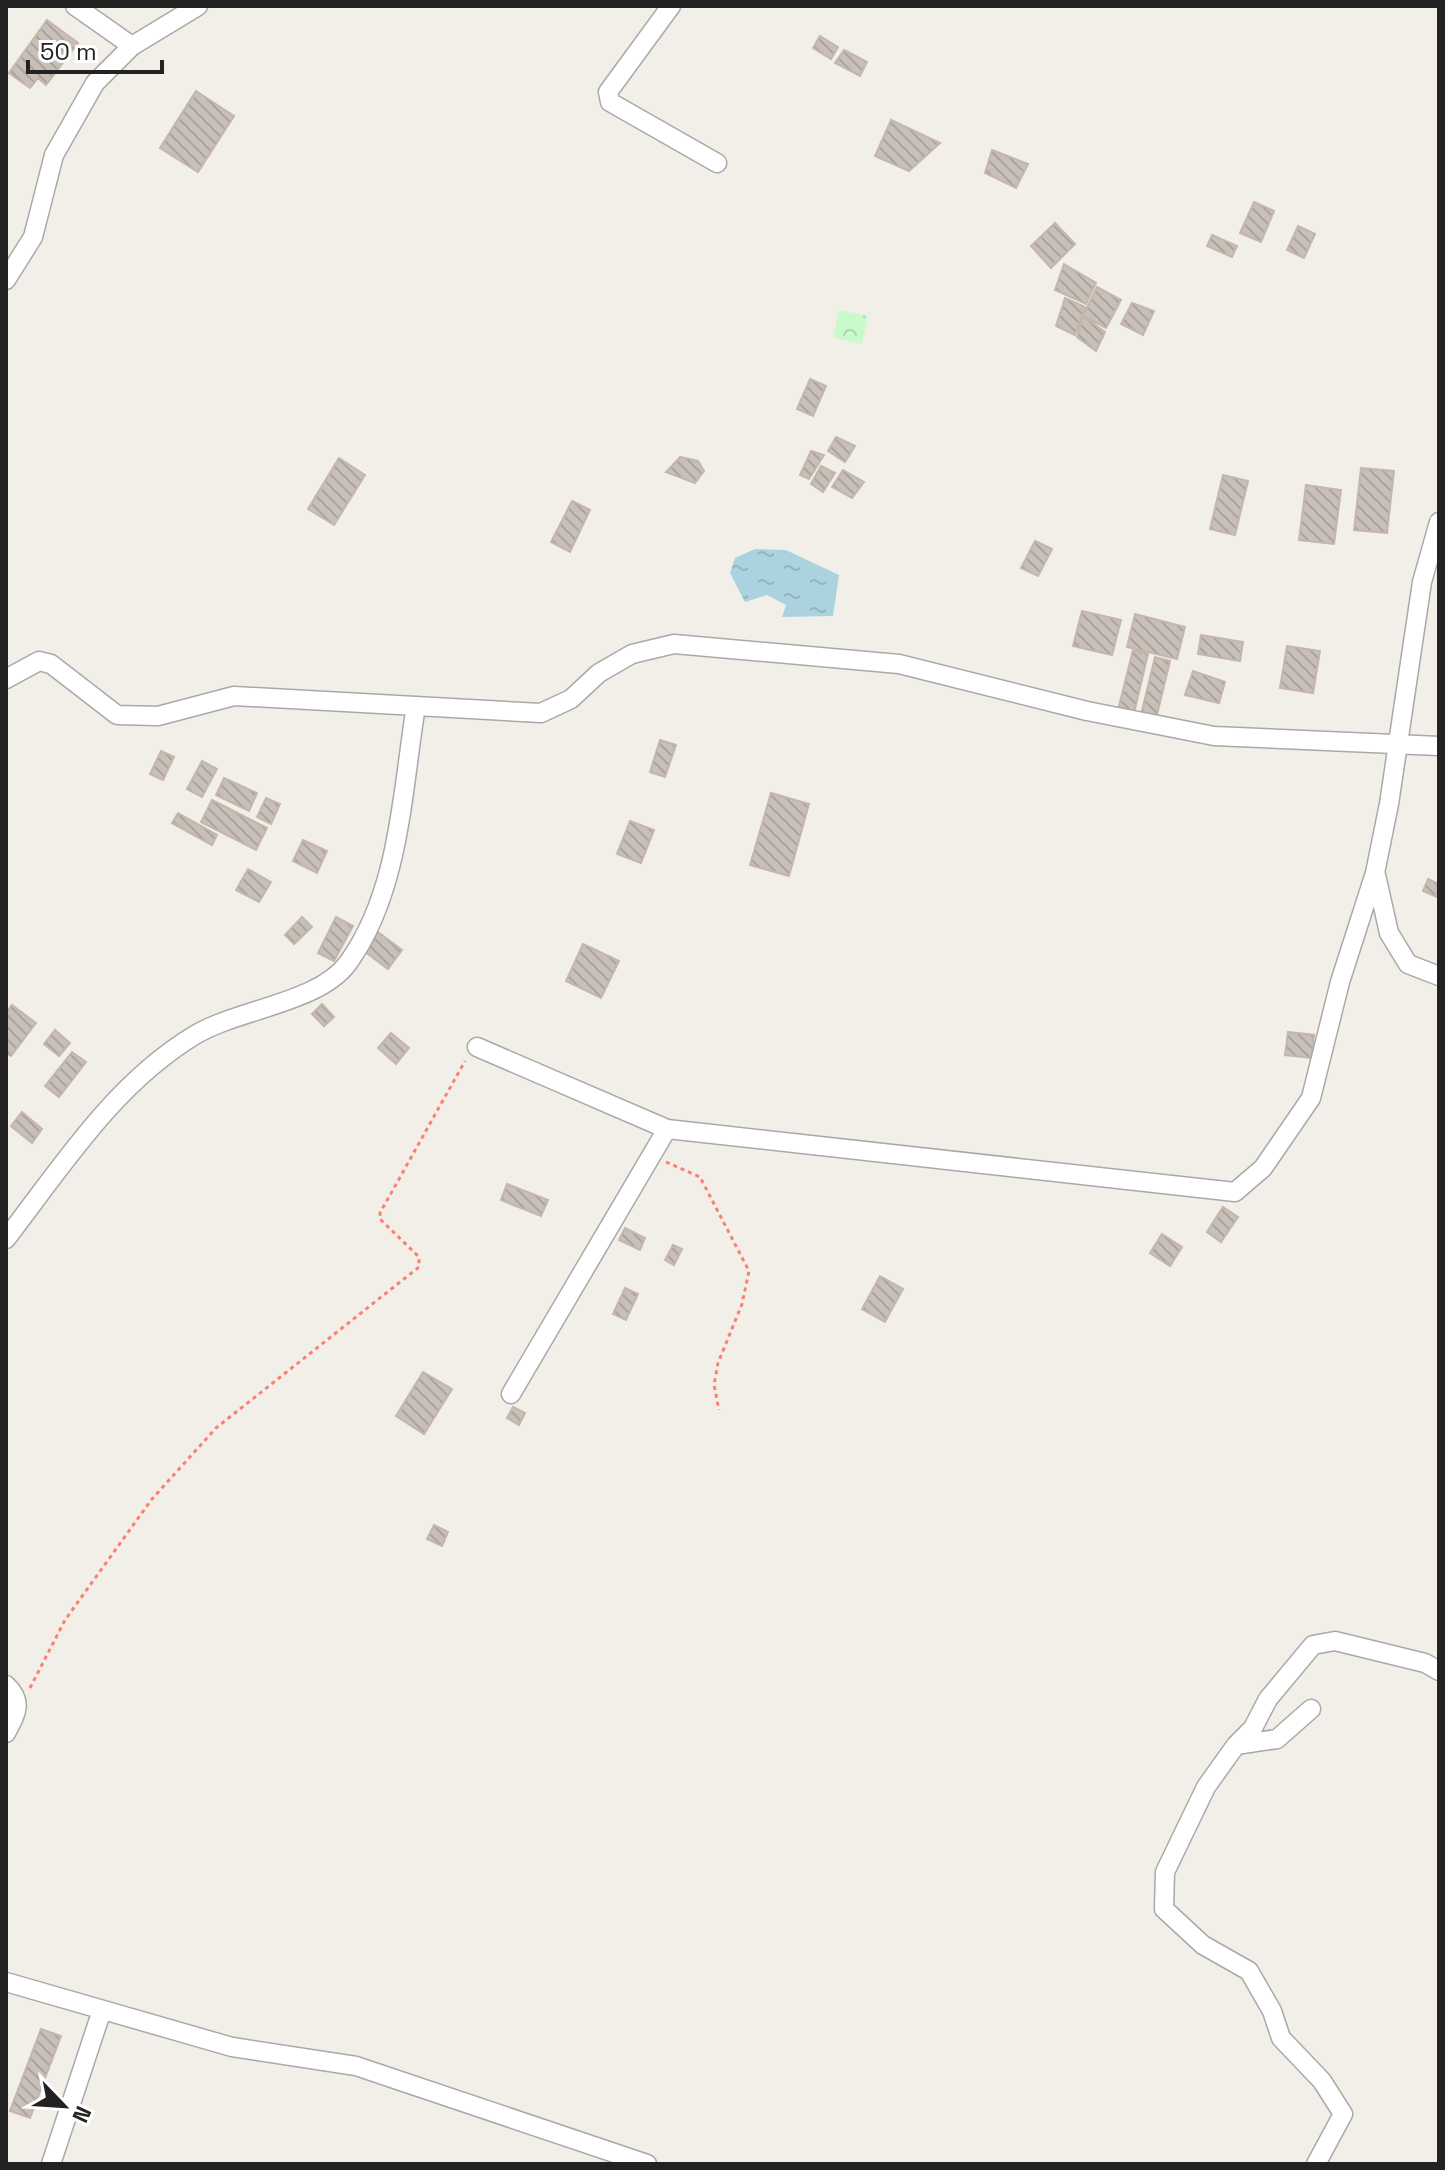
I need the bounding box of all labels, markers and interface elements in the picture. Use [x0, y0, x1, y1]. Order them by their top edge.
scale bar [28, 24, 162, 74]
text: 50 m [40, 36, 97, 67]
north arrow [24, 2066, 104, 2146]
text: N [66, 2102, 98, 2127]

